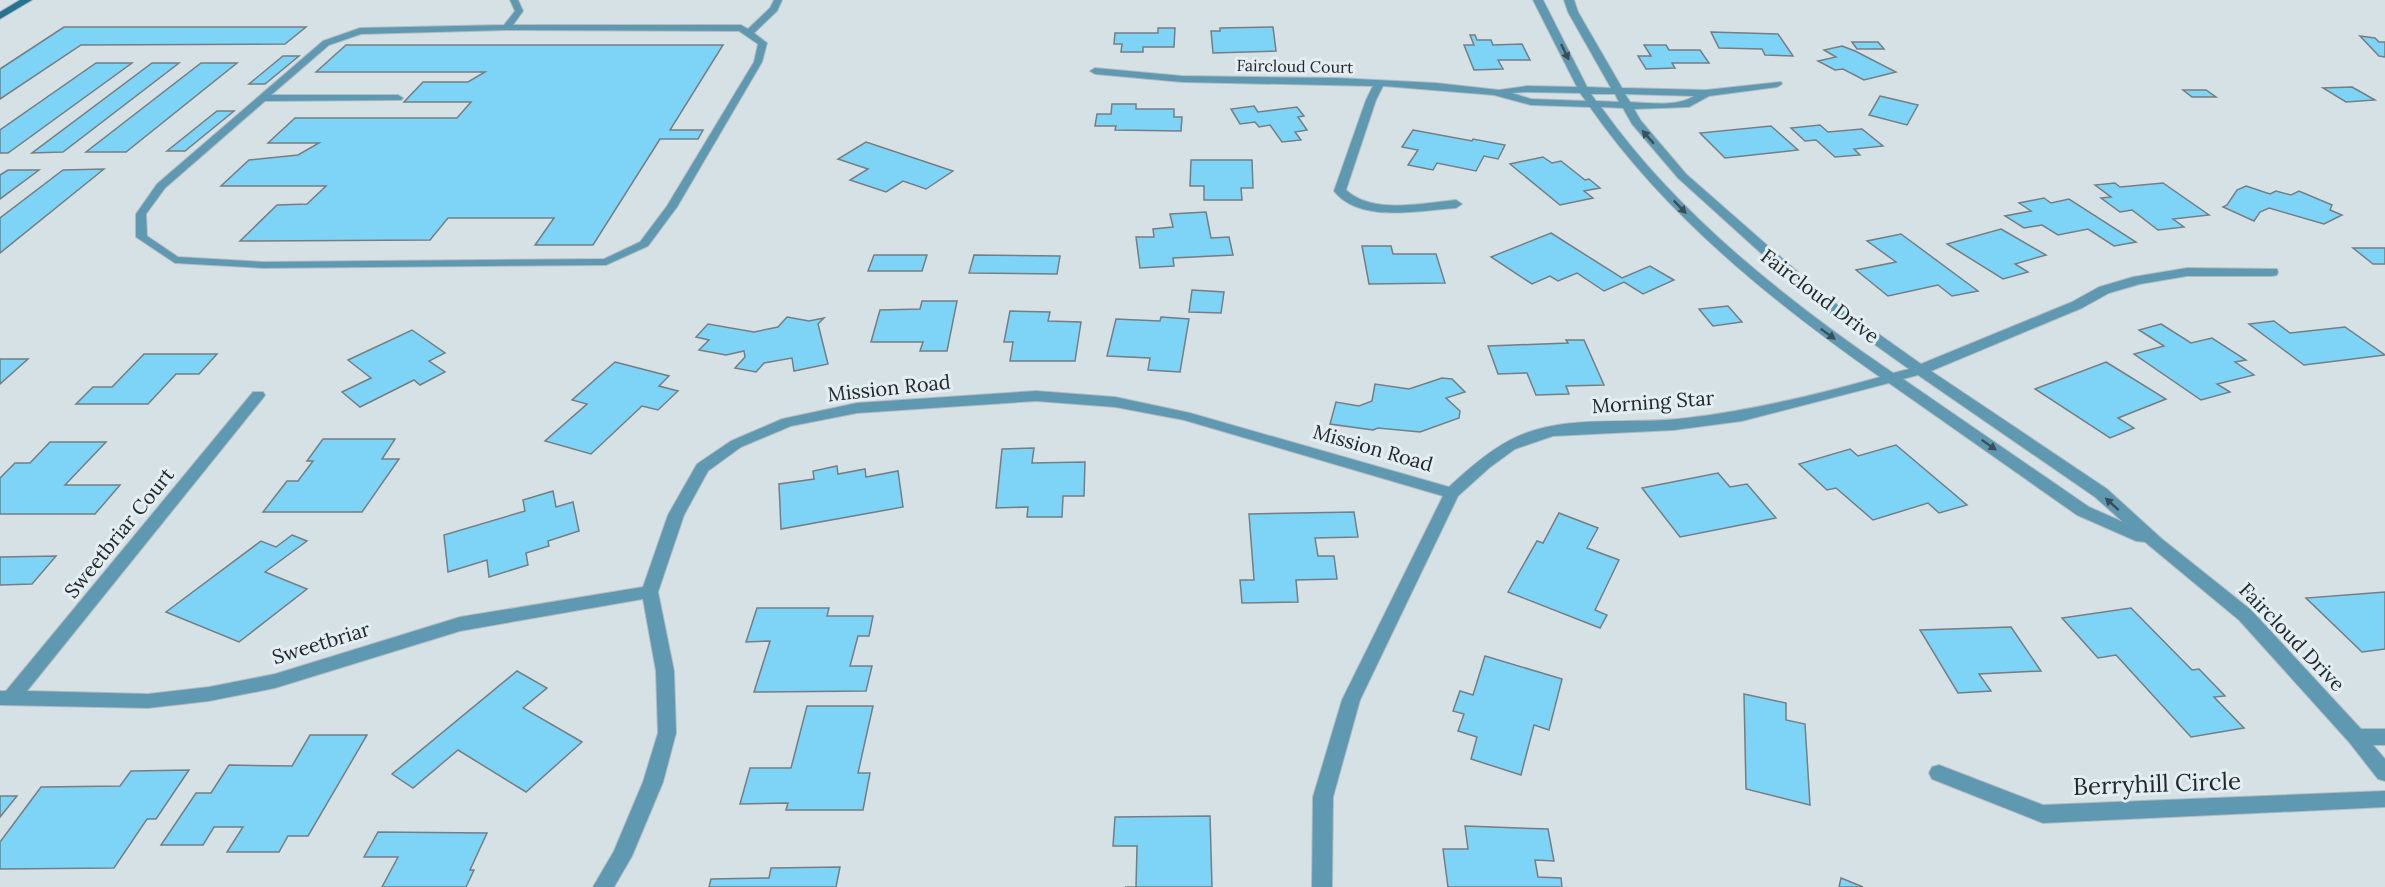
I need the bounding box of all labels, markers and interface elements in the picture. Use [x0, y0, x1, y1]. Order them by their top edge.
one-way arrow [1560, 43, 1570, 60]
street label: Faircloud Court [1237, 55, 1354, 77]
one-way arrow [1642, 130, 1655, 145]
one-way arrow [1673, 200, 1687, 214]
street label: Faircloud Drive [1756, 243, 1884, 348]
one-way arrow [1820, 328, 1836, 340]
street label: Mission Road [826, 369, 952, 406]
street label: Morning Star [1591, 385, 1715, 418]
street label: Mission Road [1310, 418, 1436, 477]
one-way arrow [1980, 439, 1996, 451]
street label: Sweetbriar Court [58, 462, 179, 603]
one-way arrow [2105, 497, 2120, 511]
street label: Faircloud Drive [2234, 577, 2351, 696]
street label: Sweetbriar [269, 616, 373, 669]
street label: Berryhill Circle [2072, 765, 2242, 802]

